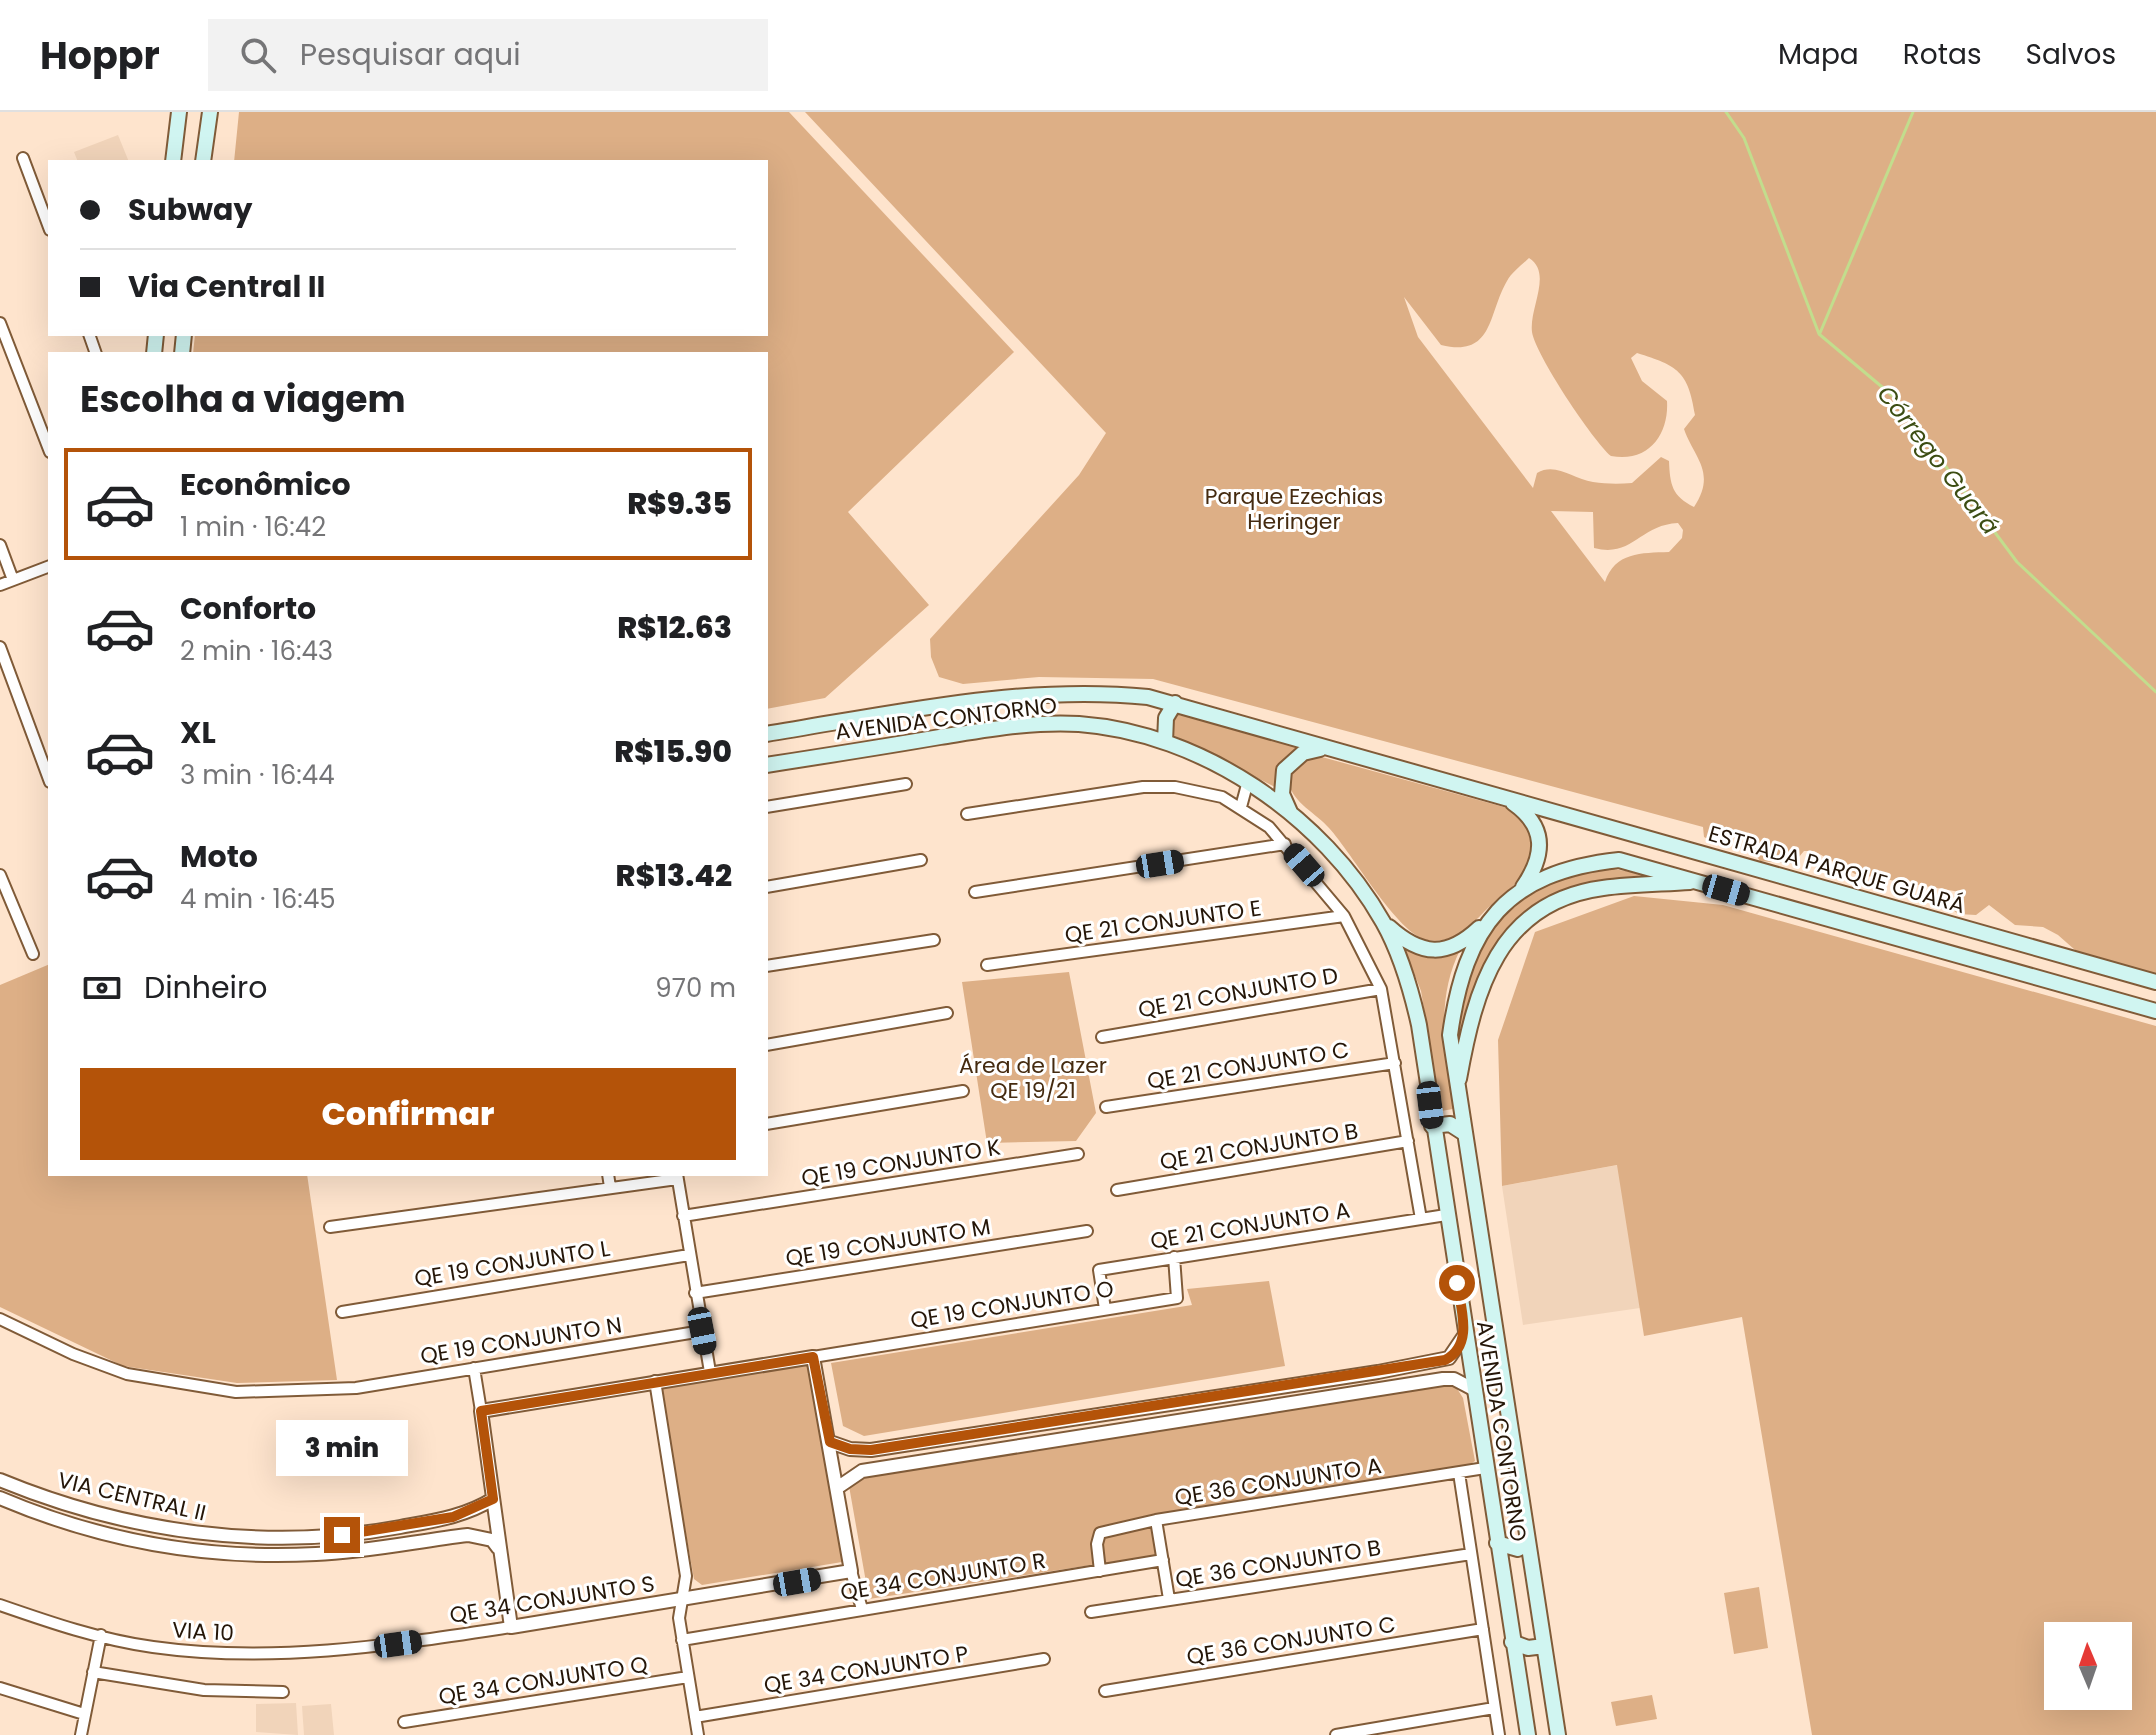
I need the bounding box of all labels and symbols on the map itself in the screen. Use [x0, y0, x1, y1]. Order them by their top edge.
water label: Córrego Guará [1870, 378, 2007, 541]
park label: Parque Ezechias Heringer [1205, 481, 1383, 537]
street label: AVENIDA CONTORNO [833, 690, 1059, 747]
street label: ESTRADA PARQUE GUARÁ [1705, 818, 1969, 921]
car [1279, 839, 1329, 891]
car [1134, 848, 1186, 880]
car [1700, 872, 1752, 908]
street label: QE 21 CONJUNTO E [1063, 892, 1263, 951]
street label: QE 21 CONJUNTO D [1136, 960, 1340, 1025]
street label: QE 21 CONJUNTO C [1145, 1034, 1351, 1097]
park label: Área de Lazer QE 19/21 [959, 1050, 1107, 1106]
car [1415, 1080, 1445, 1130]
street label: QE 21 CONJUNTO B [1158, 1116, 1360, 1177]
street label: QE 19 CONJUNTO K [799, 1131, 1003, 1194]
street label: QE 21 CONJUNTO A [1148, 1194, 1352, 1257]
street label: QE 19 CONJUNTO M [783, 1211, 993, 1274]
street label: QE 19 CONJUNTO L [412, 1233, 613, 1294]
route start [1439, 1265, 1475, 1301]
street label: QE 19 CONJUNTO O [908, 1273, 1116, 1336]
car [686, 1305, 718, 1357]
street label: QE 19 CONJUNTO N [418, 1309, 624, 1372]
street label: AVENIDA CONTORNO [1469, 1318, 1534, 1544]
callout: 3 min [276, 1419, 408, 1475]
street label: QE 36 CONJUNTO A [1172, 1450, 1384, 1513]
street label: VIA CENTRAL II [55, 1464, 209, 1529]
route end [324, 1517, 360, 1553]
street label: QE 36 CONJUNTO B [1173, 1532, 1383, 1595]
street label: QE 34 CONJUNTO R [838, 1545, 1048, 1608]
car [771, 1566, 823, 1598]
street label: QE 34 CONJUNTO S [447, 1568, 657, 1631]
street label: QE 36 CONJUNTO C [1184, 1609, 1398, 1672]
street label: VIA 10 [171, 1614, 235, 1649]
north arrow [2044, 1622, 2132, 1710]
car [373, 1629, 423, 1659]
street label: QE 34 CONJUNTO P [762, 1638, 971, 1701]
street label: QE 34 CONJUNTO Q [436, 1649, 650, 1712]

